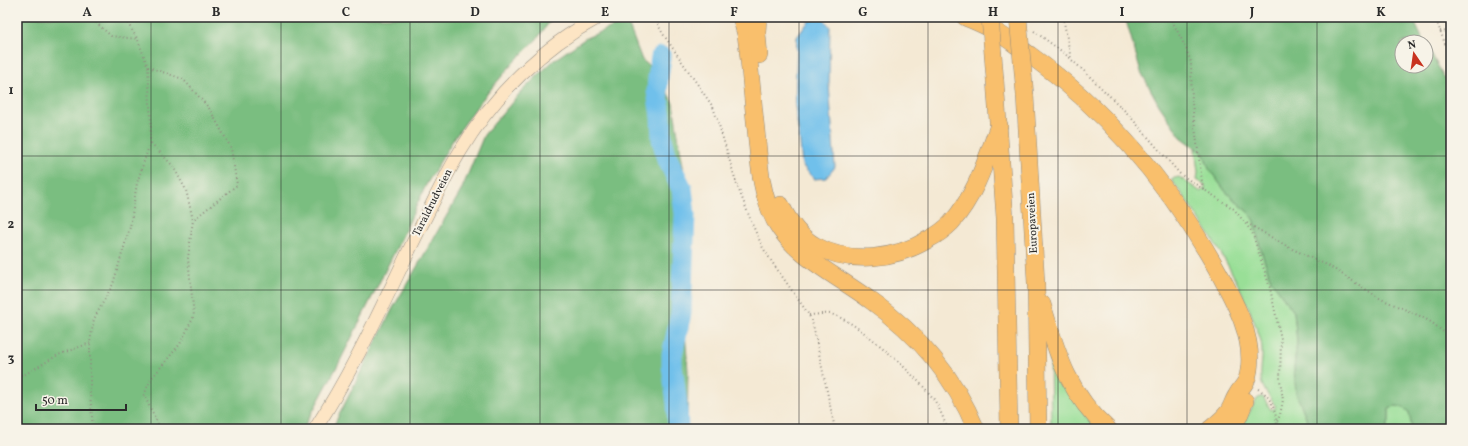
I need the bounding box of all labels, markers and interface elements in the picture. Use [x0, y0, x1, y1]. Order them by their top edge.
text: A [82, 4, 92, 22]
text: B [212, 4, 221, 22]
text: C [342, 4, 350, 22]
text: D [470, 4, 480, 22]
text: E [601, 4, 609, 22]
text: F [730, 4, 738, 22]
text: G [858, 4, 868, 22]
text: H [988, 4, 998, 22]
text: I [1120, 4, 1125, 22]
text: J [1249, 4, 1255, 22]
text: K [1376, 4, 1386, 22]
north arrow [1394, 34, 1434, 74]
text: N [1407, 38, 1418, 54]
text: 1 [8, 82, 14, 100]
street label: Taraldrudveien [410, 166, 457, 239]
street label: Europaveien [1024, 192, 1042, 254]
text: 2 [8, 216, 15, 234]
text: 3 [8, 350, 15, 368]
scale bar [36, 386, 126, 412]
text: 50 m [42, 393, 68, 409]

